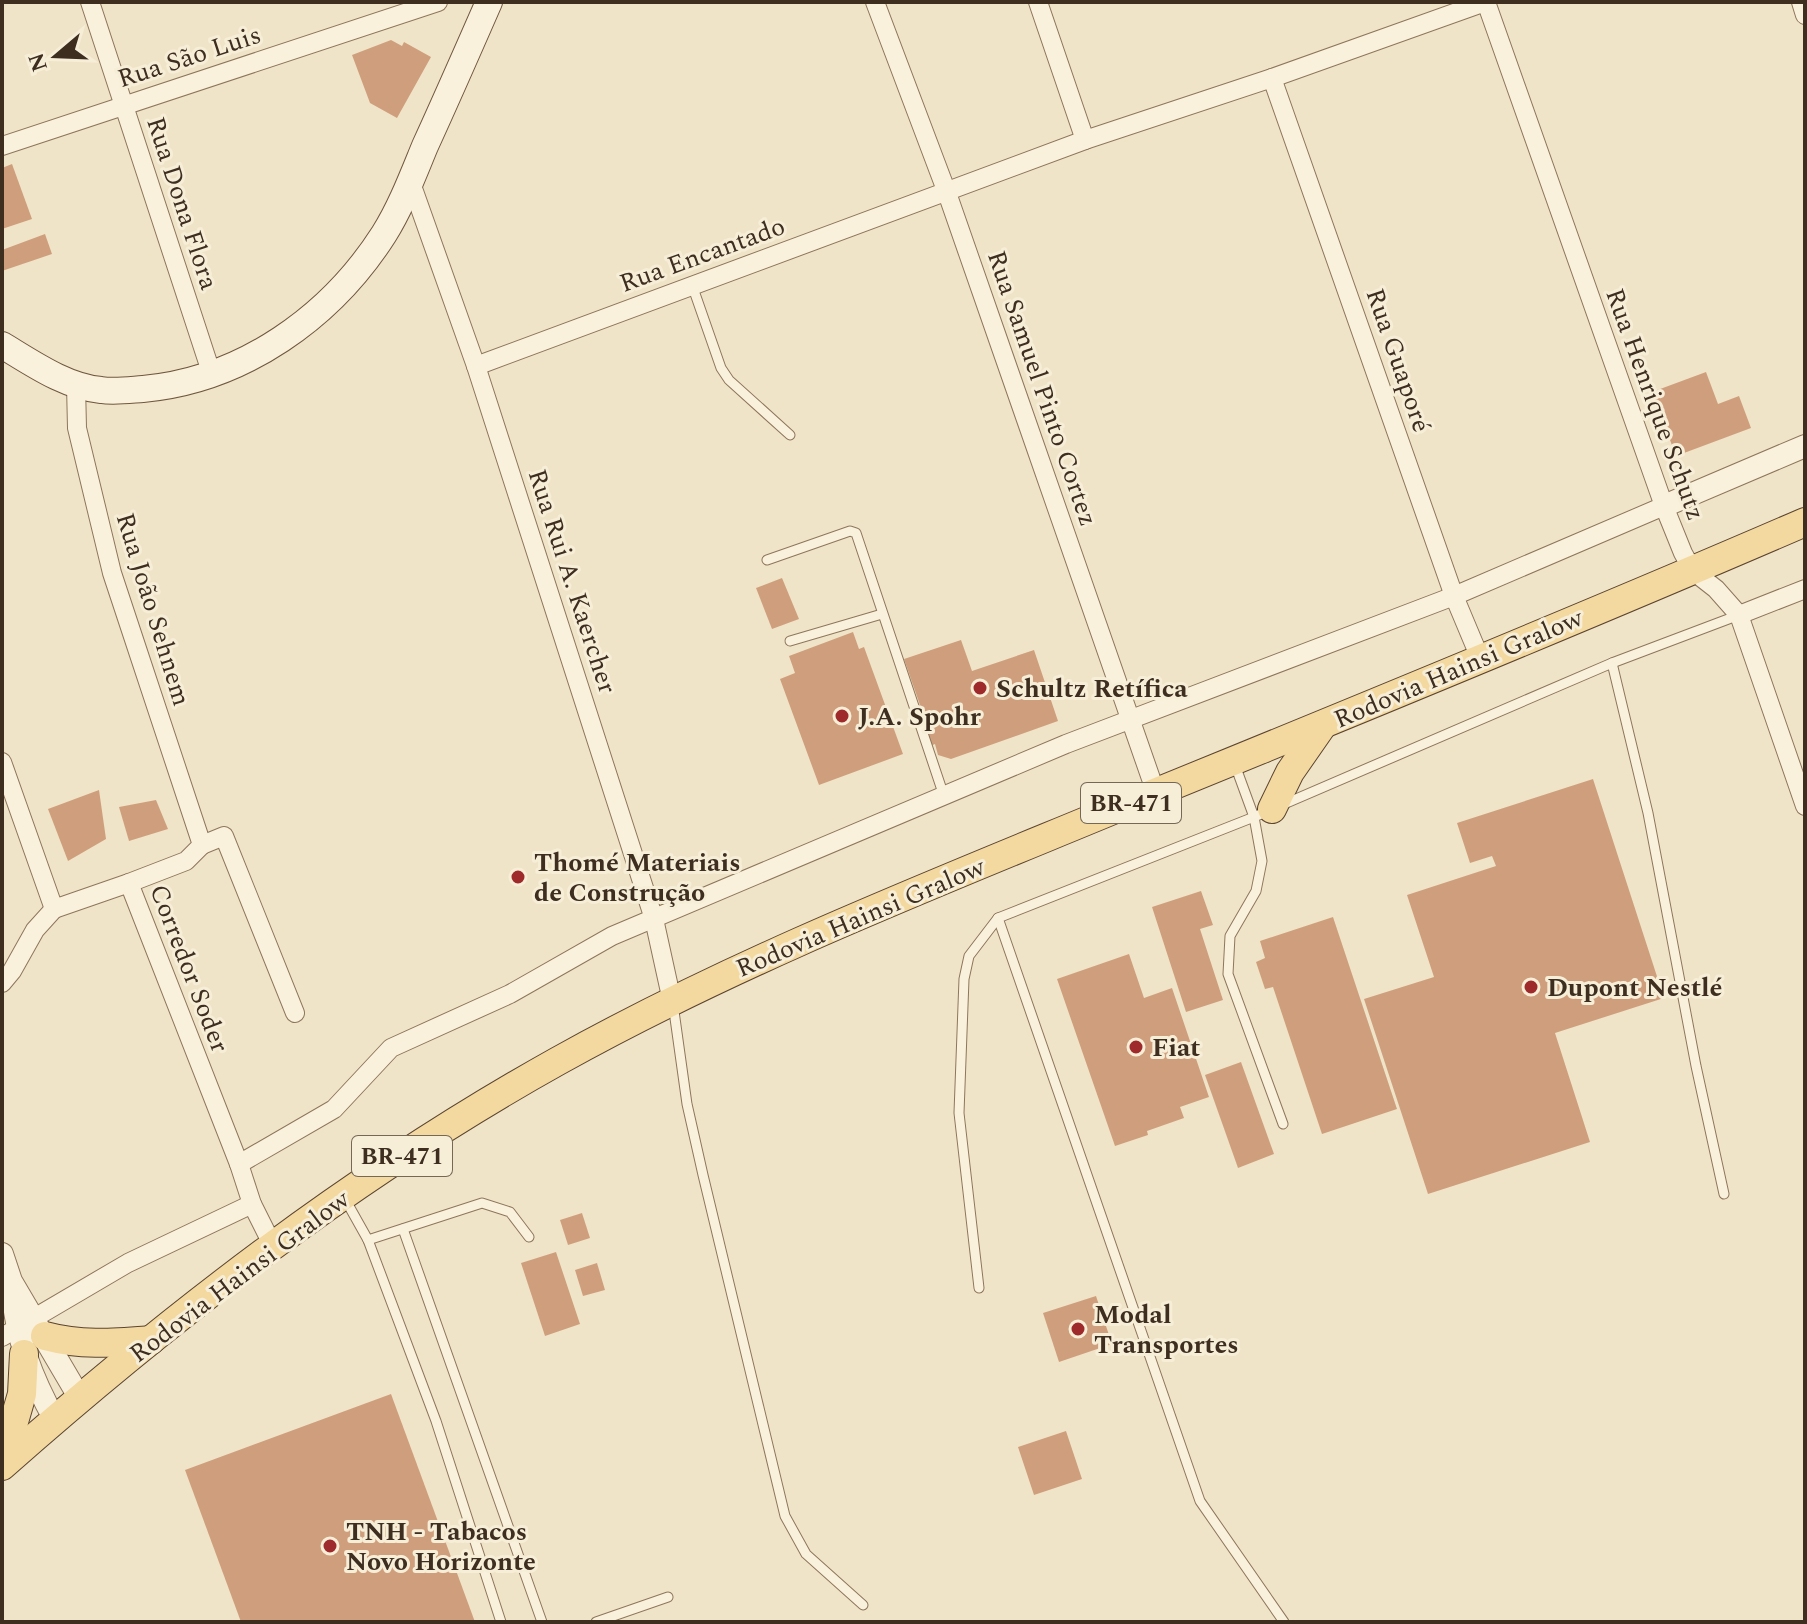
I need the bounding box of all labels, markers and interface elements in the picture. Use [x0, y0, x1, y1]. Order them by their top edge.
street label: Rua São Luis [112, 15, 266, 99]
north arrow [16, 16, 96, 96]
text: N [20, 48, 57, 76]
street label: Rua Dona Flora [135, 112, 229, 295]
street label: Rua Encantado [614, 206, 791, 303]
street label: Rua Samuel Pinto Cortez [976, 245, 1108, 531]
street label: Rua Guaporé [1355, 283, 1441, 438]
street label: Rua Henrique Schutz [1594, 283, 1716, 526]
street label: Rua Rui A. Kaercher [517, 464, 627, 699]
street label: Rua João Sehnem [105, 508, 201, 711]
street label: Rodovia Hainsi Gralow [1328, 598, 1590, 740]
place label: Schultz Retífica [996, 669, 1188, 709]
marker: Schultz Retífica [971, 679, 989, 697]
place label: J.A. Spohr [858, 697, 982, 737]
marker: J.A. Spohr [833, 707, 851, 725]
road number: BR-471 [1081, 783, 1181, 823]
place label: Thomé Materiais de Construção [534, 843, 741, 913]
street label: Rodovia Hainsi Gralow [730, 847, 992, 989]
marker: Thomé Materiais de Construção [509, 868, 527, 886]
street label: Corredor Soder [139, 878, 240, 1058]
place label: Dupont Nestlé [1547, 968, 1722, 1008]
marker: Dupont Nestlé [1522, 978, 1540, 996]
place label: Fiat [1152, 1028, 1200, 1068]
marker: Fiat [1127, 1038, 1145, 1056]
road number: BR-471 [352, 1136, 452, 1176]
street label: Rodovia Hainsi Gralow [121, 1180, 359, 1373]
place label: Modal Transportes [1094, 1295, 1239, 1365]
marker: Modal Transportes [1069, 1320, 1087, 1338]
place label: TNH - Tabacos Novo Horizonte [346, 1512, 536, 1582]
marker: TNH - Tabacos Novo Horizonte [321, 1537, 339, 1555]

